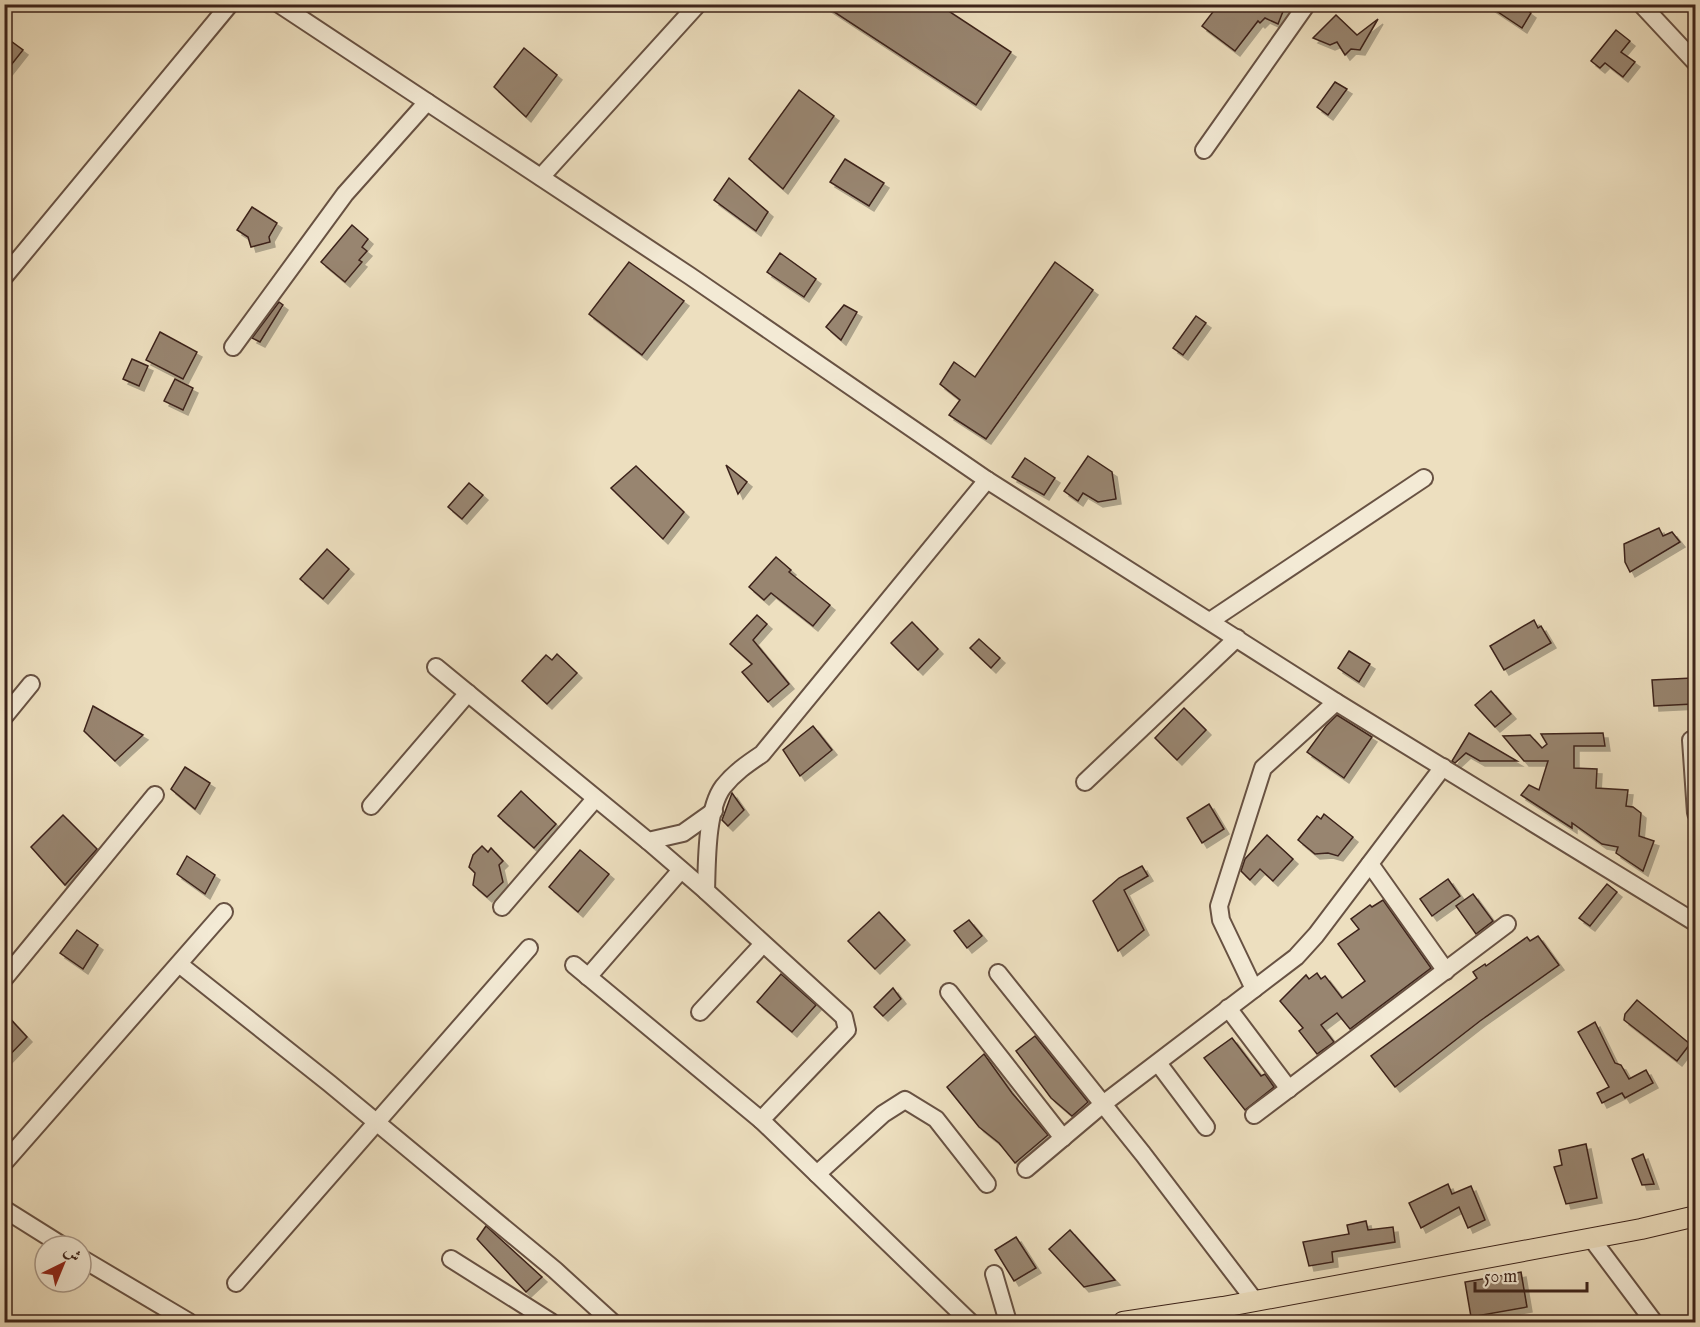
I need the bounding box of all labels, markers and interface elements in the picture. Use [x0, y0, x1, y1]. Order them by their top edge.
north arrow [33, 1234, 93, 1294]
text: ش [59, 1242, 84, 1267]
scale bar [1475, 1255, 1588, 1293]
text: 50 m [1484, 1266, 1517, 1289]

